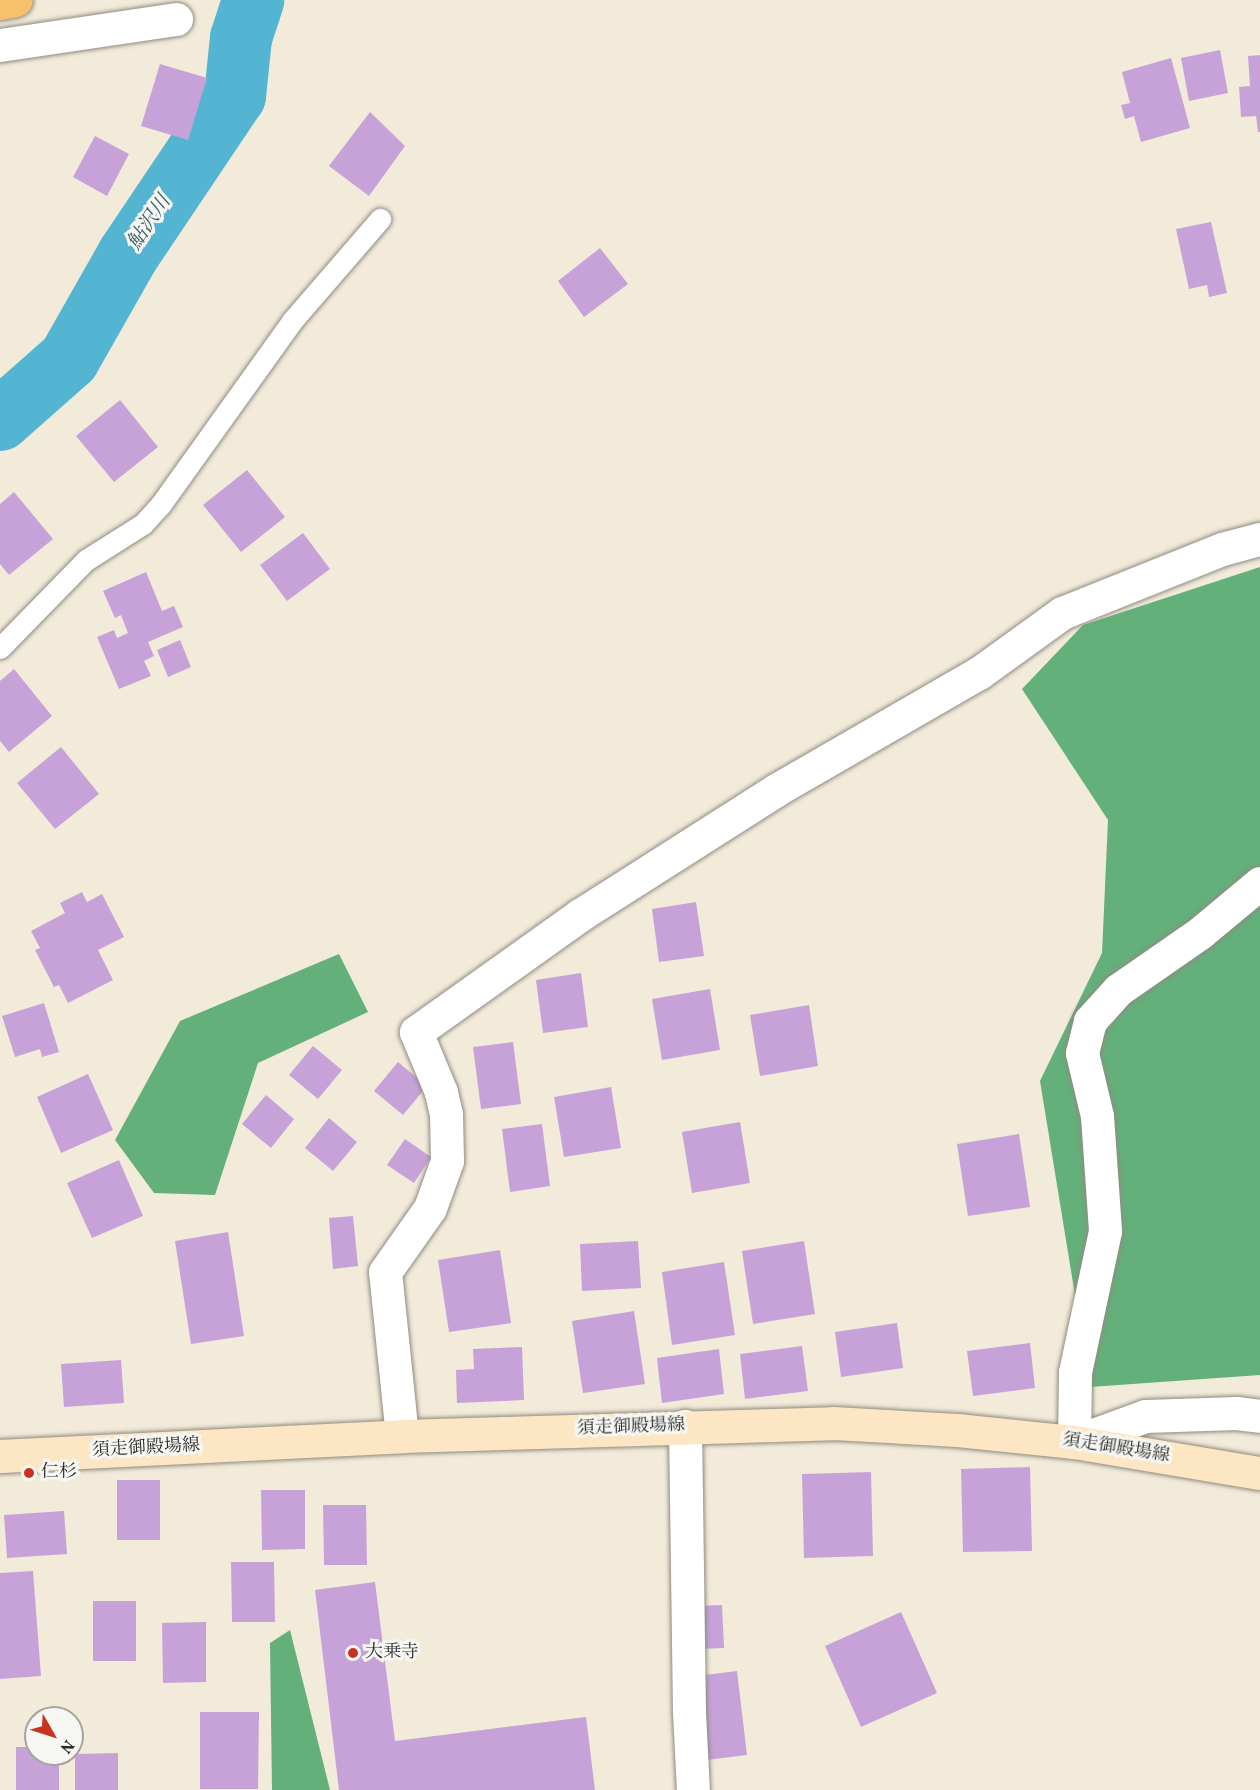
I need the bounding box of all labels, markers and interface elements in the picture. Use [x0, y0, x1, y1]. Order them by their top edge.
water label: 鮎沢川 [123, 191, 177, 255]
street label: 須走御殿場線 [577, 1415, 685, 1441]
street label: 須走御殿場線 [1061, 1430, 1171, 1468]
street label: 須走御殿場線 [92, 1435, 200, 1463]
place label: 仁杉 [41, 1462, 77, 1484]
marker: 仁杉 [22, 1466, 36, 1480]
place label: 大乗寺 [365, 1642, 419, 1664]
marker: 大乗寺 [346, 1646, 360, 1660]
north arrow [24, 1706, 84, 1766]
text: N [54, 1735, 79, 1758]

